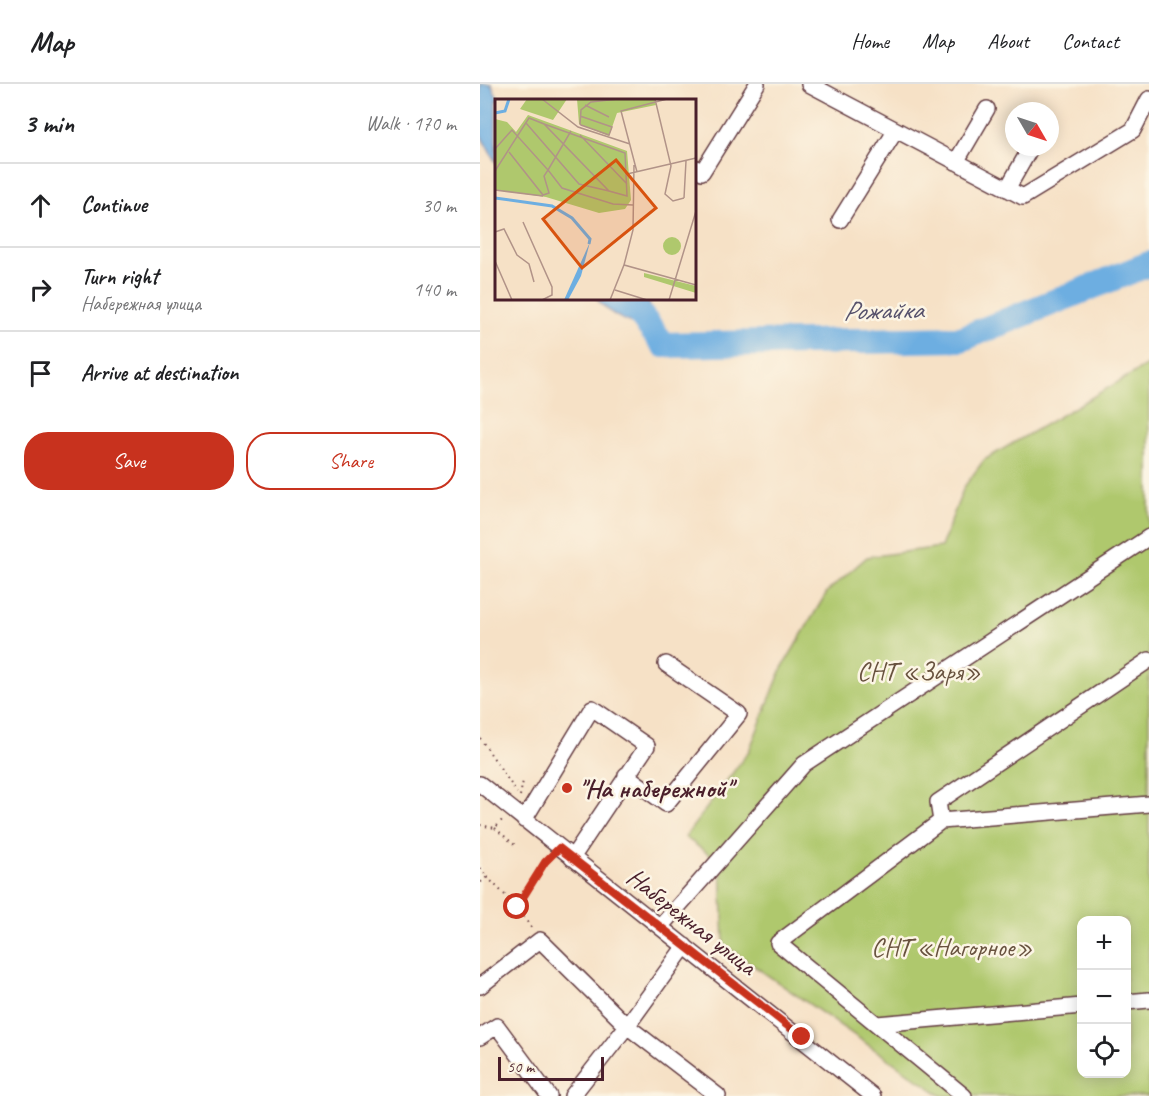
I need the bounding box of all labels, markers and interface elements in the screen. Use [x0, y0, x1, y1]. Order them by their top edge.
text: Map [30, 24, 73, 59]
text: Home [851, 28, 889, 54]
text: Map [922, 28, 954, 54]
text: About [987, 28, 1029, 54]
text: Contact [1062, 28, 1119, 54]
inset map [495, 99, 696, 300]
north arrow [1005, 102, 1059, 156]
text: 3 min [24, 107, 74, 140]
text: Walk · 170 m [366, 111, 456, 136]
icon: ahead [24, 189, 57, 222]
text: Continue [81, 191, 147, 219]
text: 30 m [422, 193, 456, 218]
text: Turn right [81, 263, 158, 291]
icon: right [24, 273, 57, 306]
text: 140 m [413, 277, 456, 302]
text: Набережная улица [81, 291, 201, 316]
water label: Рожайка [843, 292, 925, 328]
icon: arrive [24, 357, 57, 390]
text: Arrive at destination [81, 359, 238, 387]
button: Save [24, 432, 234, 490]
button: Share [246, 432, 456, 490]
park label: СНТ «Заря» [857, 655, 981, 688]
place label: "На набережной" [579, 772, 738, 805]
marker: "На набережной" [560, 781, 574, 795]
street label: Набережная улица [620, 860, 765, 983]
route start [503, 893, 529, 919]
map controls [1077, 916, 1131, 1078]
button: + [1077, 916, 1131, 970]
park label: СНТ «Нагорное» [871, 931, 1033, 964]
button: − [1077, 970, 1131, 1024]
route end [788, 1023, 814, 1049]
button: locate [1077, 1024, 1131, 1078]
scale bar [498, 1054, 604, 1082]
text: 50 m [507, 1057, 534, 1077]

